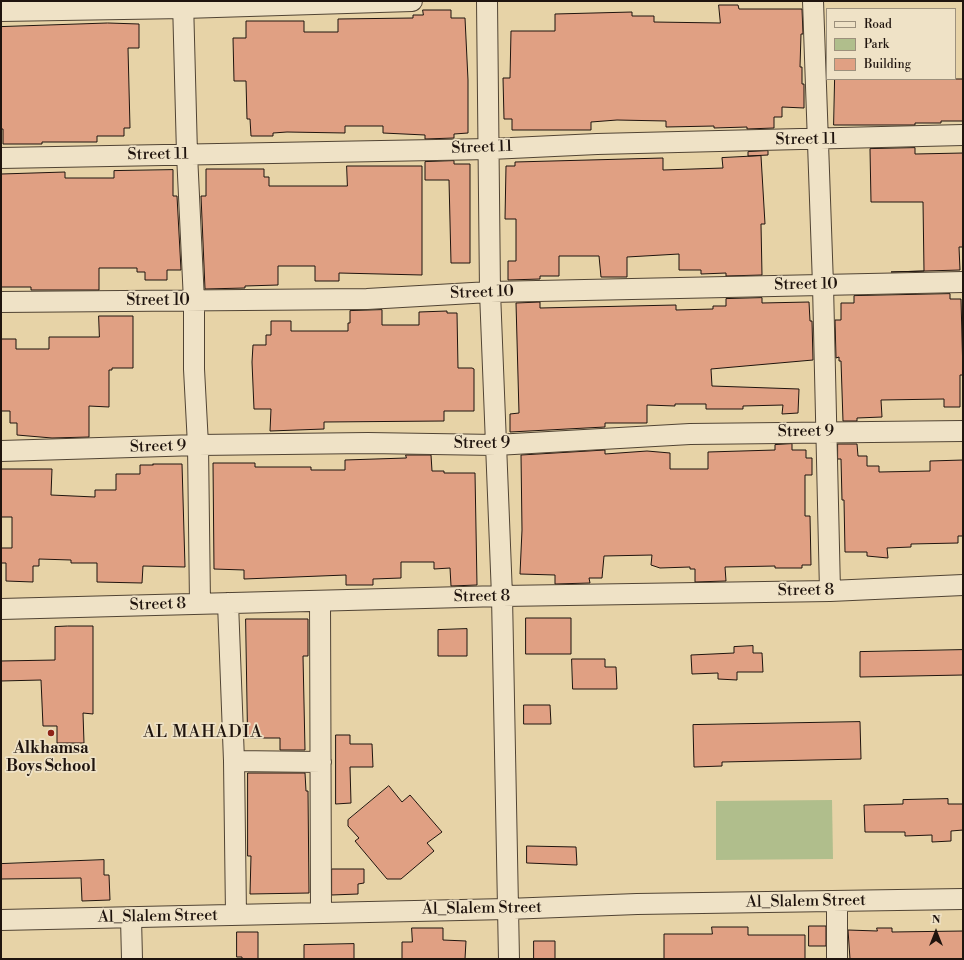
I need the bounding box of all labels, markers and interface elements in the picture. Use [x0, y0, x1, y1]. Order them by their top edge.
legend [826, 8, 956, 80]
text: Road [864, 17, 892, 32]
text: Park [864, 37, 889, 52]
text: Building [864, 57, 911, 72]
street label: Street 11 [775, 130, 837, 150]
street label: Street 11 [451, 137, 513, 159]
street label: Street 11 [127, 145, 189, 165]
street label: Street 10 [774, 275, 838, 295]
street label: Street 10 [450, 282, 514, 304]
street label: Street 10 [126, 291, 190, 311]
street label: Street 9 [778, 422, 834, 442]
street label: Street 9 [454, 434, 510, 454]
street label: Street 9 [129, 436, 187, 458]
street label: Street 8 [778, 581, 834, 601]
street label: Street 8 [454, 587, 510, 607]
street label: Street 8 [129, 594, 187, 616]
district label: AL MAHADIA [143, 723, 263, 743]
marker: Alkhamsa Boys School [46, 728, 56, 738]
place label: Alkhamsa Boys School [6, 739, 96, 777]
street label: Al_Slalem Street [746, 891, 866, 913]
street label: Al_Slalem Street [422, 898, 542, 920]
street label: Al_Slalem Street [98, 906, 218, 928]
north arrow [916, 912, 956, 952]
text: N [932, 913, 940, 927]

